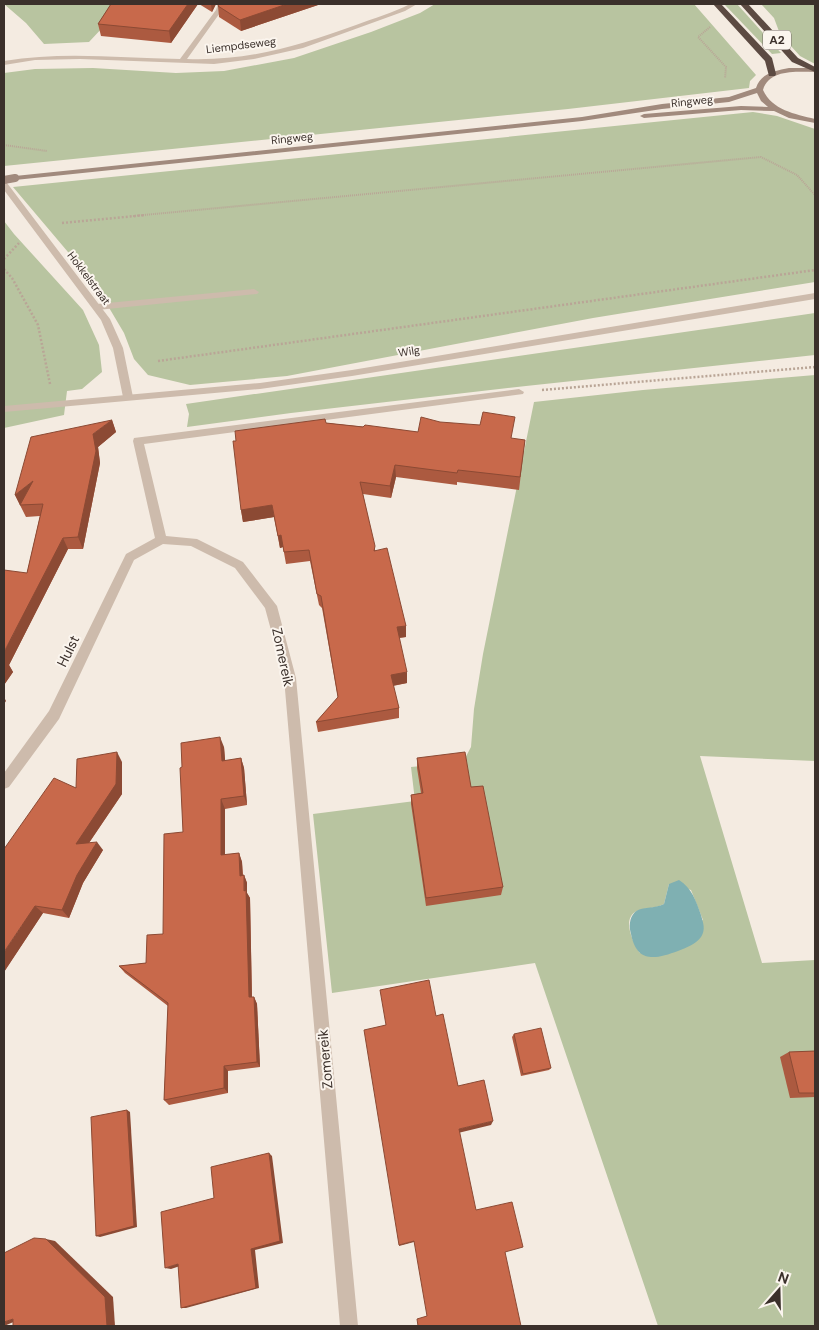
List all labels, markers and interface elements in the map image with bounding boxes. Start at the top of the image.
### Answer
road number: A2 [763,30,791,50]
street label: Liempdseweg [205,34,277,56]
street label: Ringweg [670,92,714,110]
street label: Ringweg [270,129,314,147]
street label: Hokkelstraat [64,249,114,307]
street label: Wilg [397,342,421,360]
street label: Zomereik [268,626,298,688]
street label: Hulst [53,632,83,670]
street label: Zomereik [313,1029,337,1089]
north arrow [754,1265,804,1315]
text: N [776,1268,791,1288]

